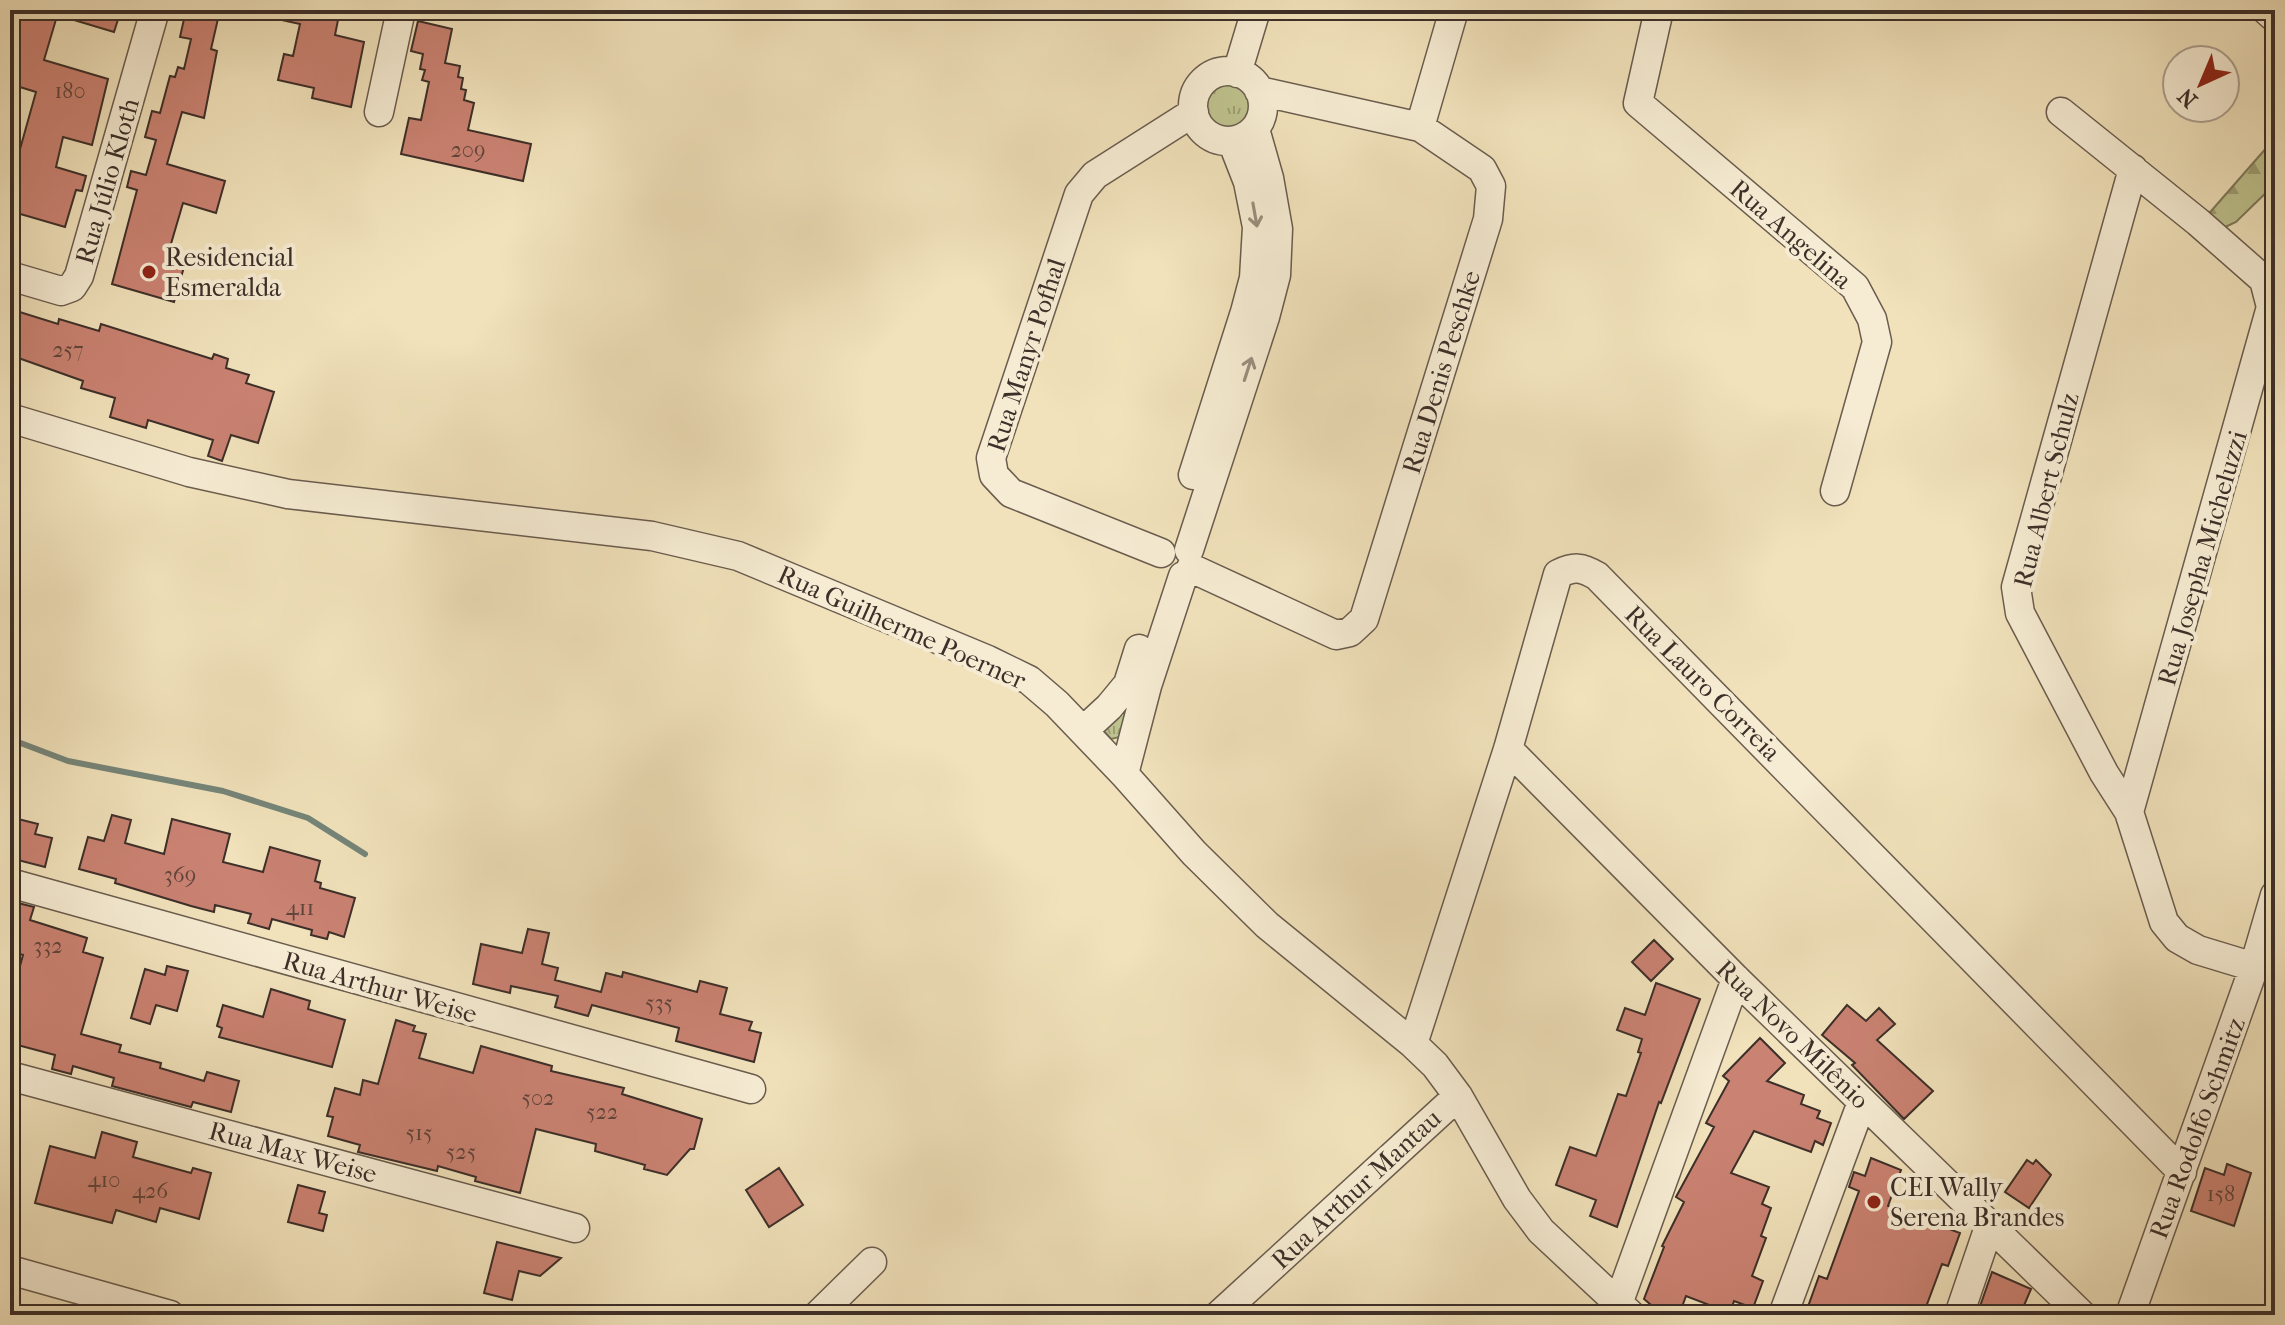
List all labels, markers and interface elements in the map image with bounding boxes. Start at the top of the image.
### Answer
north arrow [2161,44,2241,124]
house number: 180 [54,78,86,104]
text: N [2173,82,2203,113]
street label: Rua Júlio Kloth [69,94,146,268]
house number: 209 [451,137,486,163]
street label: Rua Angelina [1723,173,1859,296]
one-way arrow [1248,202,1263,228]
place label: Residencial Esmeralda [165,242,294,303]
street label: Rua Manyr Pofhal [981,254,1072,456]
marker: Residencial Esmeralda [140,263,158,281]
street label: Rua Denis Peschke [1396,267,1487,477]
house number: 257 [52,337,84,363]
one-way arrow [1242,357,1257,382]
street label: Rua Albert Schulz [2007,390,2086,591]
street label: Rua Josepha Micheluzzi [2151,427,2254,689]
street label: Rua Guilherme Poerner [773,559,1031,696]
street label: Rua Lauro Correia [1618,599,1788,768]
house number: 369 [164,862,196,888]
house number: 411 [286,895,314,921]
house number: 332 [33,933,63,959]
street label: Rua Arthur Weise [279,945,481,1030]
street label: Rua Novo Milênio [1710,953,1876,1115]
house number: 535 [645,990,673,1016]
street label: Rua Rodolfo Schmitz [2143,1013,2252,1243]
house number: 502 [522,1085,554,1111]
house number: 522 [586,1099,618,1125]
street label: Rua Arthur Mantau [1265,1103,1448,1276]
street label: Rua Max Weise [206,1115,380,1190]
house number: 515 [406,1120,432,1146]
house number: 525 [446,1139,476,1165]
house number: 410 [88,1167,120,1193]
place label: CEI Wally Serena Brandes [1890,1172,2064,1233]
house number: 426 [132,1178,168,1204]
house number: 158 [2207,1181,2235,1207]
marker: CEI Wally Serena Brandes [1865,1193,1883,1211]

